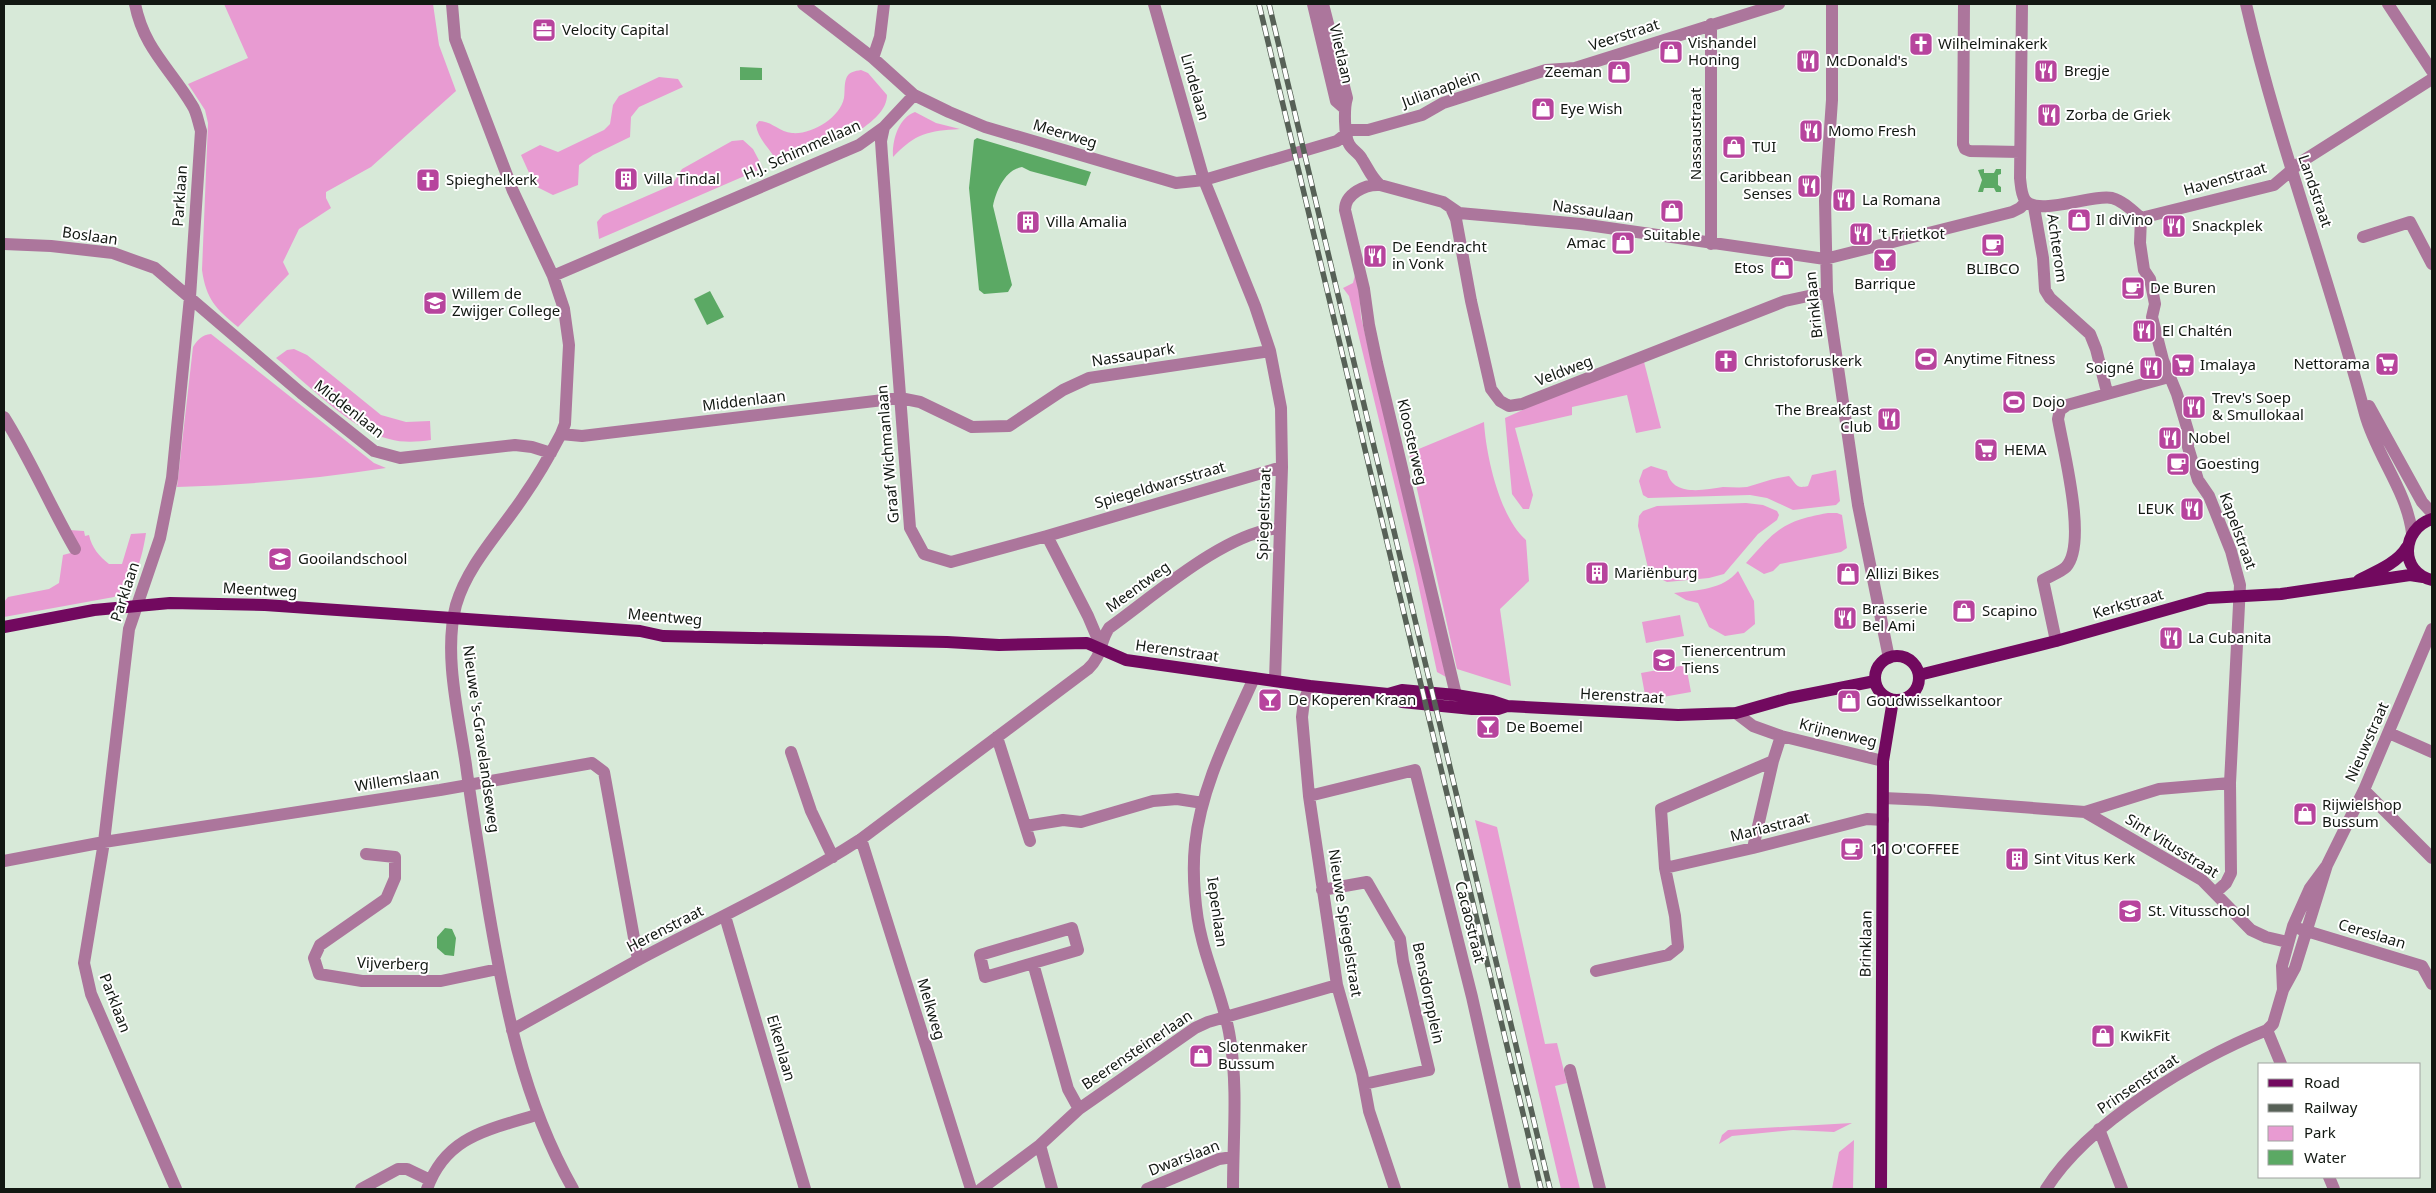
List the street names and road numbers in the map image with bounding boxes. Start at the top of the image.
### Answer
street label: Veerstraat [1586,13,1662,55]
street label: Vlietlaan [1325,22,1359,86]
street label: Lindelaan [1177,51,1215,122]
street label: Julianaplein [1397,65,1483,112]
street label: Nassaustraat [1685,87,1705,180]
street label: H.J. Schimmellaan [740,114,863,184]
street label: Meerweg [1031,114,1100,152]
street label: Landstraat [2294,152,2338,230]
street label: Havenstraat [2181,156,2269,199]
street label: Parklaan [167,164,191,227]
street label: Nassaulaan [1551,194,1635,226]
street label: Achterom [2043,212,2073,283]
street label: Boslaan [61,221,119,249]
street label: Brinklaan [1800,271,1826,340]
street label: Nassaupark [1090,338,1176,370]
street label: Veldweg [1532,350,1595,390]
street label: Middenlaan [311,375,389,442]
street label: Graaf Wichmanlaan [871,384,903,524]
street label: Middenlaan [701,385,787,415]
street label: Kloosterweg [1393,397,1433,487]
street label: Spiegeldwarsstraat [1092,456,1228,512]
street label: Spiegelstraat [1251,467,1275,560]
street label: Kapelstraat [2216,490,2262,572]
street label: Meentweg [1101,556,1174,616]
street label: Parklaan [105,559,143,624]
street label: Meentweg [222,577,298,601]
street label: Kerkstraat [2090,583,2166,623]
street label: Meentweg [627,603,703,629]
street label: Herenstraat [1134,634,1221,666]
street label: Nieuwe 's-Gravelandseweg [459,644,505,834]
street label: Herenstraat [1580,683,1665,707]
street label: Nieuwstraat [2340,698,2393,785]
street label: Krijnenweg [1797,713,1879,751]
street label: Willemslaan [353,762,440,796]
street label: Mariastraat [1728,806,1812,846]
street label: Sint Vitusstraat [2122,809,2223,882]
street label: Nieuwe Spiegelstraat [1324,848,1368,999]
street label: Iepenlaan [1203,876,1233,948]
street label: Cacaostraat [1451,879,1491,965]
street label: Herenstraat [623,900,707,956]
street label: Brinklaan [1854,910,1876,978]
street label: Cereslaan [2336,913,2408,953]
street label: Bensdorpplein [1408,940,1449,1045]
street label: Vijverberg [357,952,429,974]
street label: Parklaan [96,970,136,1035]
street label: Melkweg [913,975,951,1042]
street label: Beerensteinerlaan [1077,1005,1196,1094]
street label: Eikenlaan [763,1012,801,1083]
street label: Prinsenstraat [2093,1048,2183,1118]
street label: Dwarslaan [1145,1134,1222,1180]

